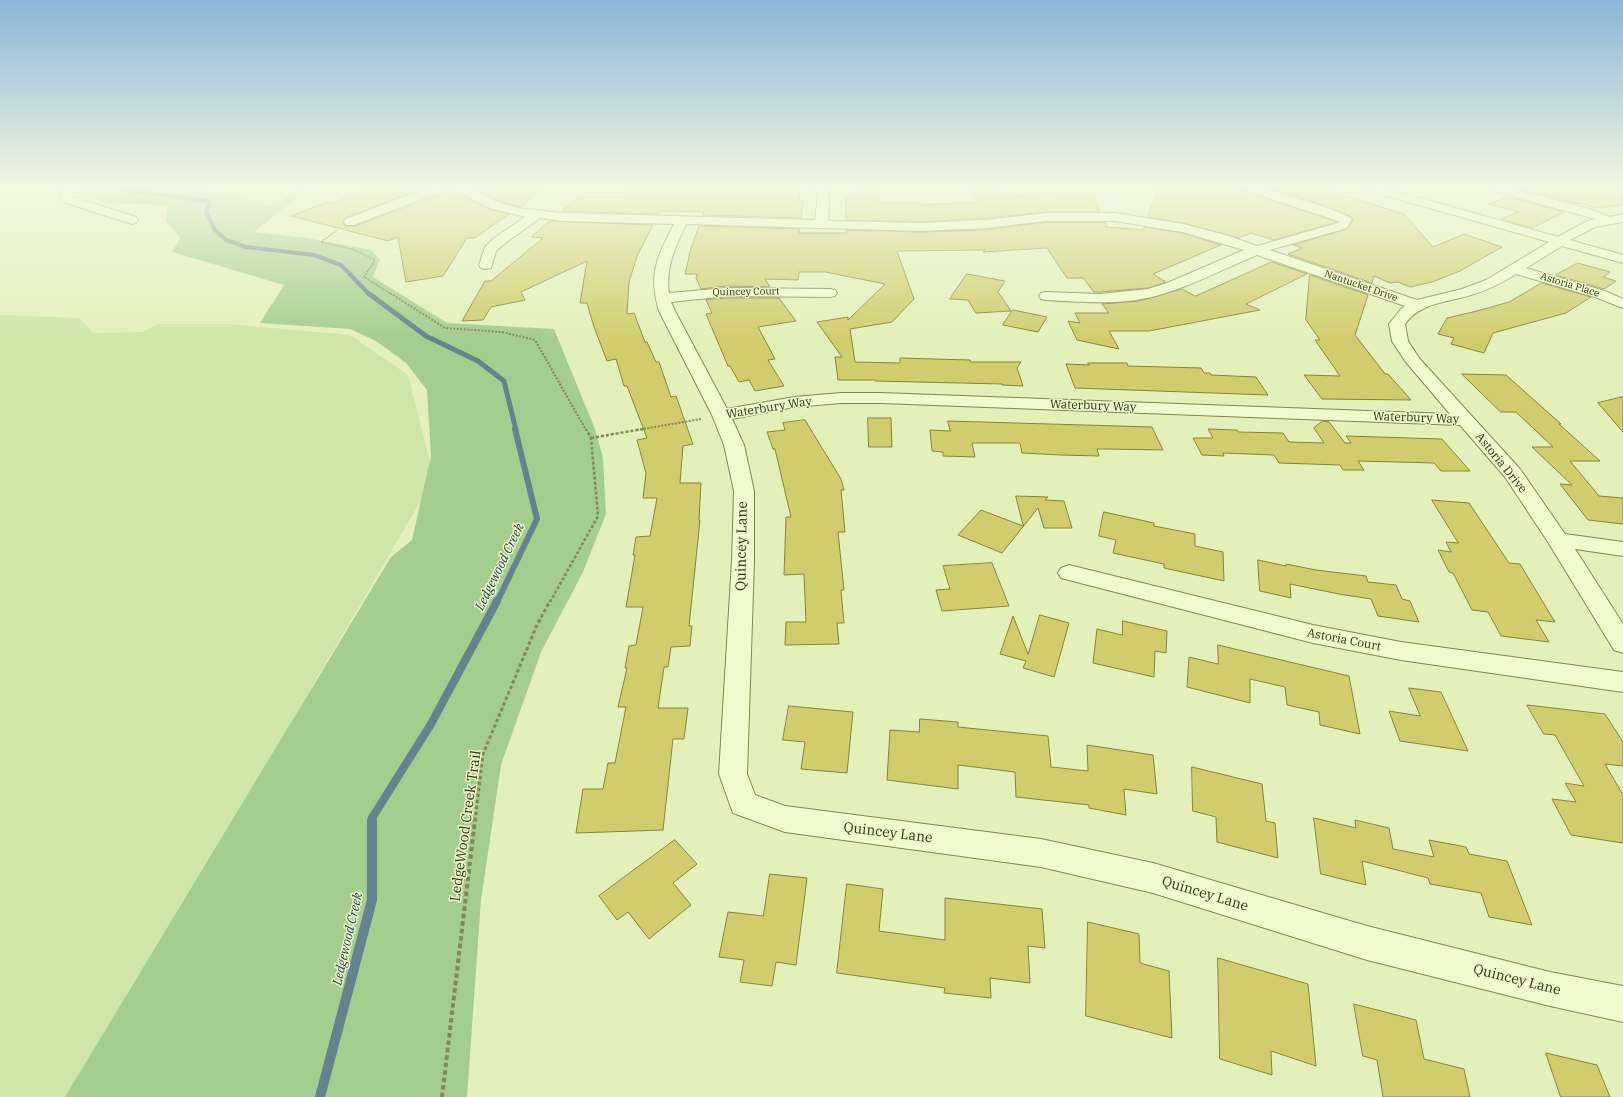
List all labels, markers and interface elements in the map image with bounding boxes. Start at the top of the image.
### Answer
street label: Nantucket Drive [1323,268,1399,304]
street label: Astoria Place [1539,270,1601,300]
street label: Quincey Court [712,285,780,299]
street label: Waterbury Way [725,394,813,422]
street label: Waterbury Way [1050,397,1136,415]
street label: Waterbury Way [1373,409,1459,427]
street label: Astoria Drive [1472,430,1530,496]
street label: Quincey Lane [733,501,751,591]
water label: Ledgewood Creek [472,521,528,613]
street label: Astoria Court [1306,626,1382,654]
street label: LedgeWood Creek Trail [447,749,485,903]
street label: Quincey Lane [842,819,934,847]
street label: Quincey Lane [1160,873,1250,915]
water label: Ledgewood Creek [330,891,366,987]
street label: Quincey Lane [1471,961,1563,999]

